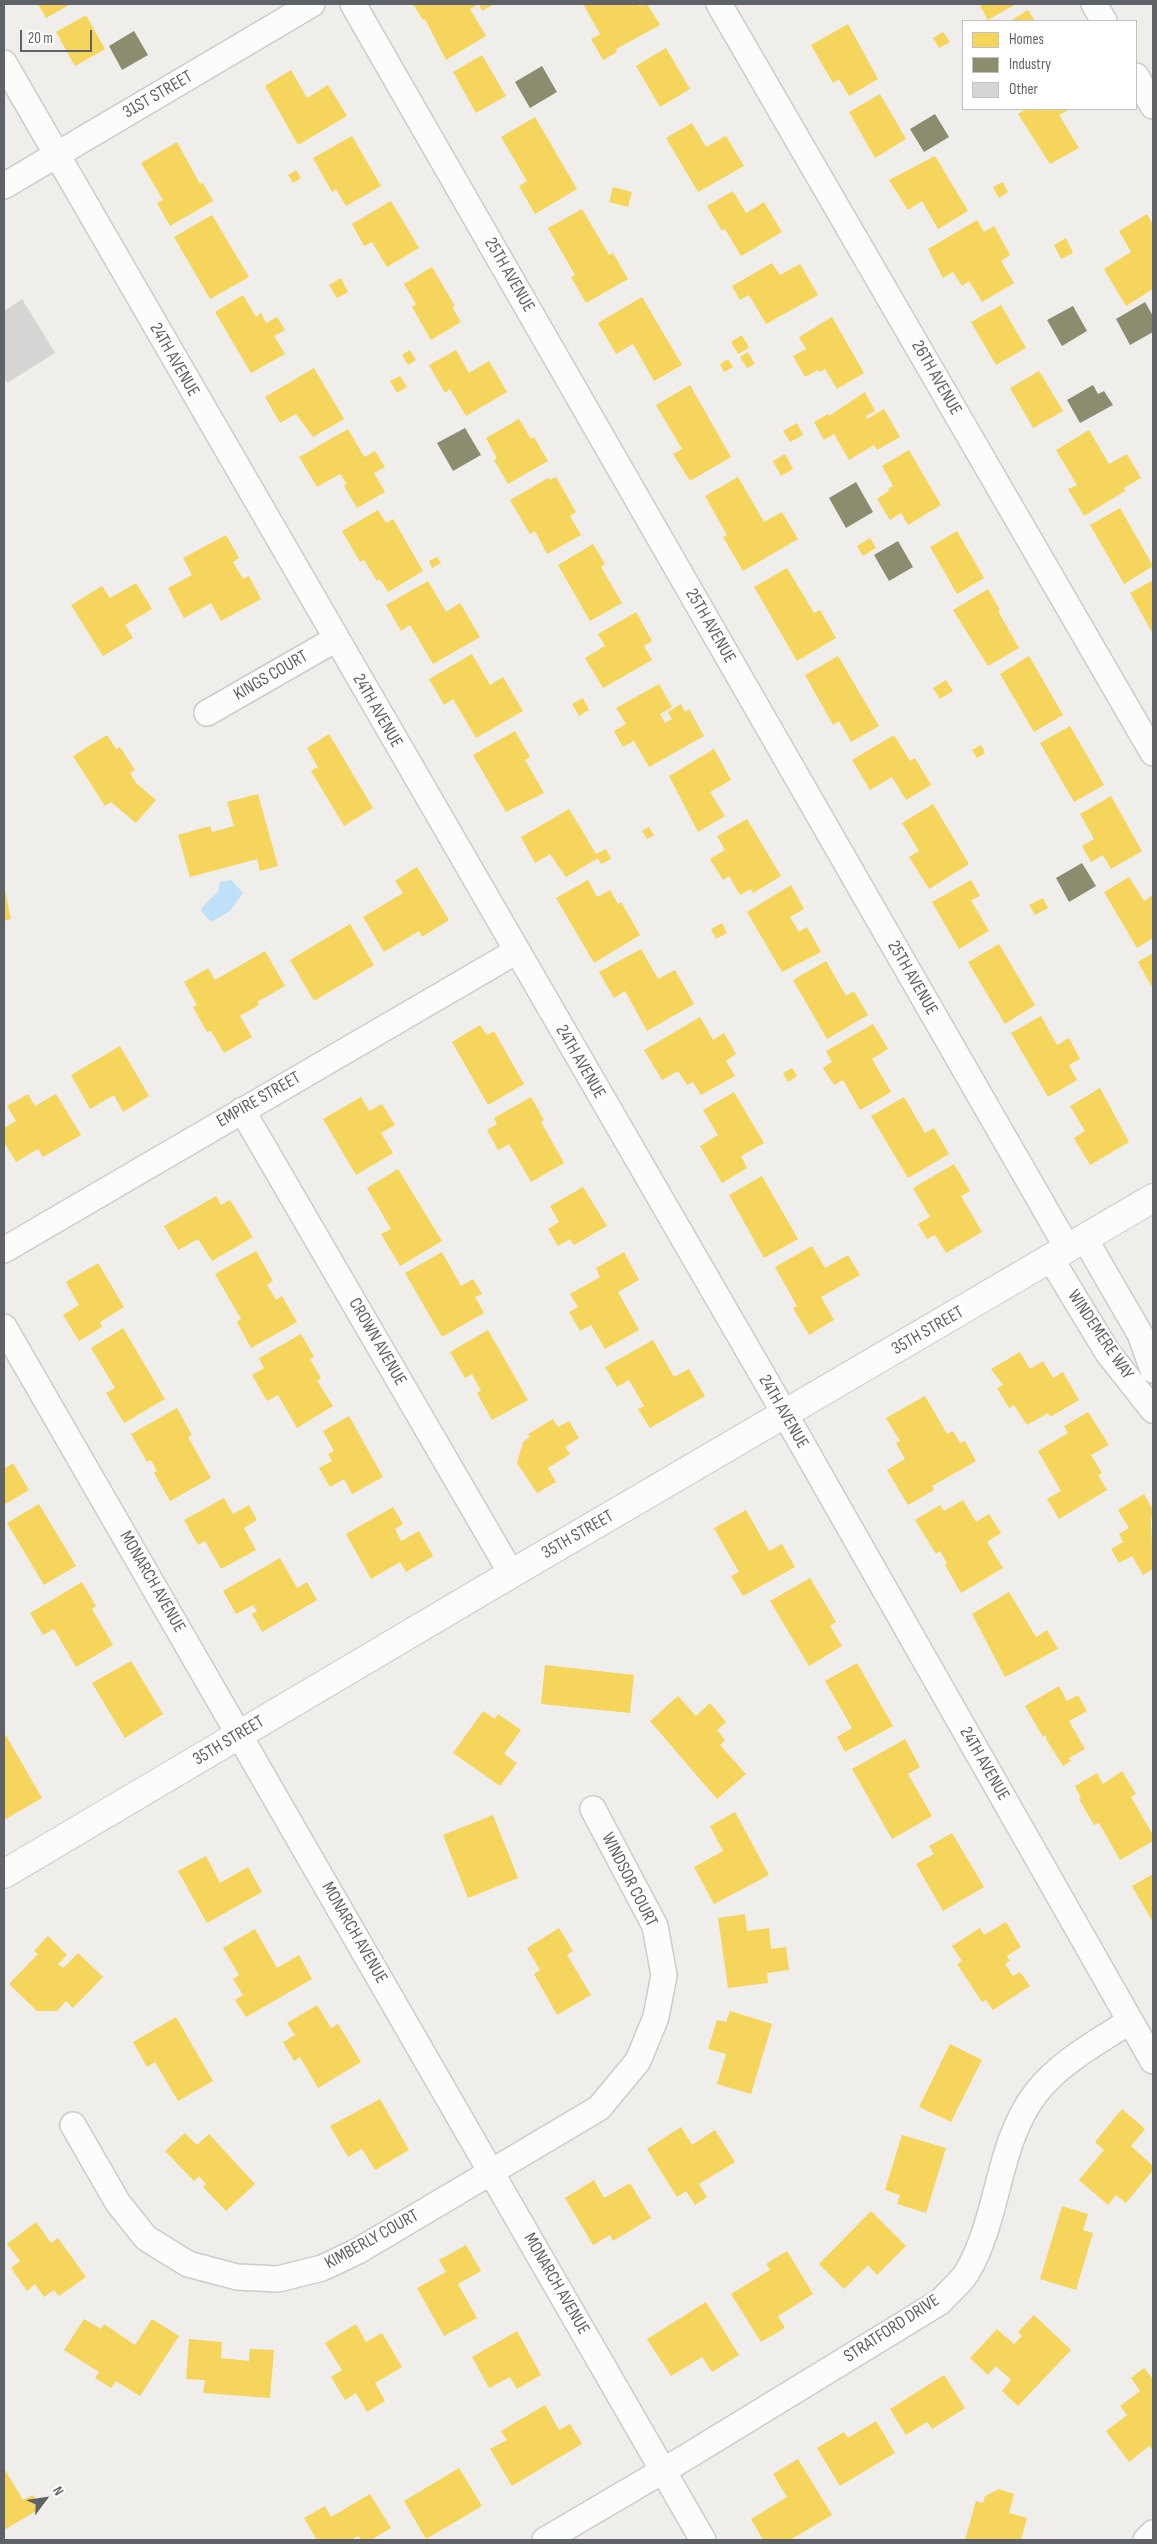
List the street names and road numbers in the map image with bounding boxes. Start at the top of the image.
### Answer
street label: 31ST STREET [119,66,197,124]
street label: 25TH AVENUE [479,234,539,316]
street label: 24TH AVENUE [144,319,204,401]
street label: 26TH AVENUE [906,337,966,419]
street label: 25TH AVENUE [680,585,740,667]
street label: KINGS COURT [230,646,312,706]
street label: 24TH AVENUE [347,670,407,752]
street label: 25TH AVENUE [882,937,942,1019]
street label: 24TH AVENUE [550,1021,610,1103]
street label: EMPIRE STREET [213,1067,305,1133]
street label: WINDEMERE WAY [1062,1286,1138,1384]
street label: CROWN AVENUE [343,1294,411,1390]
street label: 35TH STREET [888,1302,968,1360]
street label: 24TH AVENUE [753,1371,813,1453]
street label: 35TH STREET [538,1506,618,1564]
street label: MONARCH AVENUE [114,1527,190,1637]
street label: 35TH STREET [189,1711,269,1771]
street label: 24TH AVENUE [954,1723,1014,1805]
street label: WINDSOR COURT [596,1829,662,1931]
street label: MONARCH AVENUE [316,1878,392,1988]
street label: KIMBERLY COURT [321,2205,423,2275]
street label: MONARCH AVENUE [518,2229,594,2339]
street label: STRATFORD DRIVE [840,2290,944,2368]

